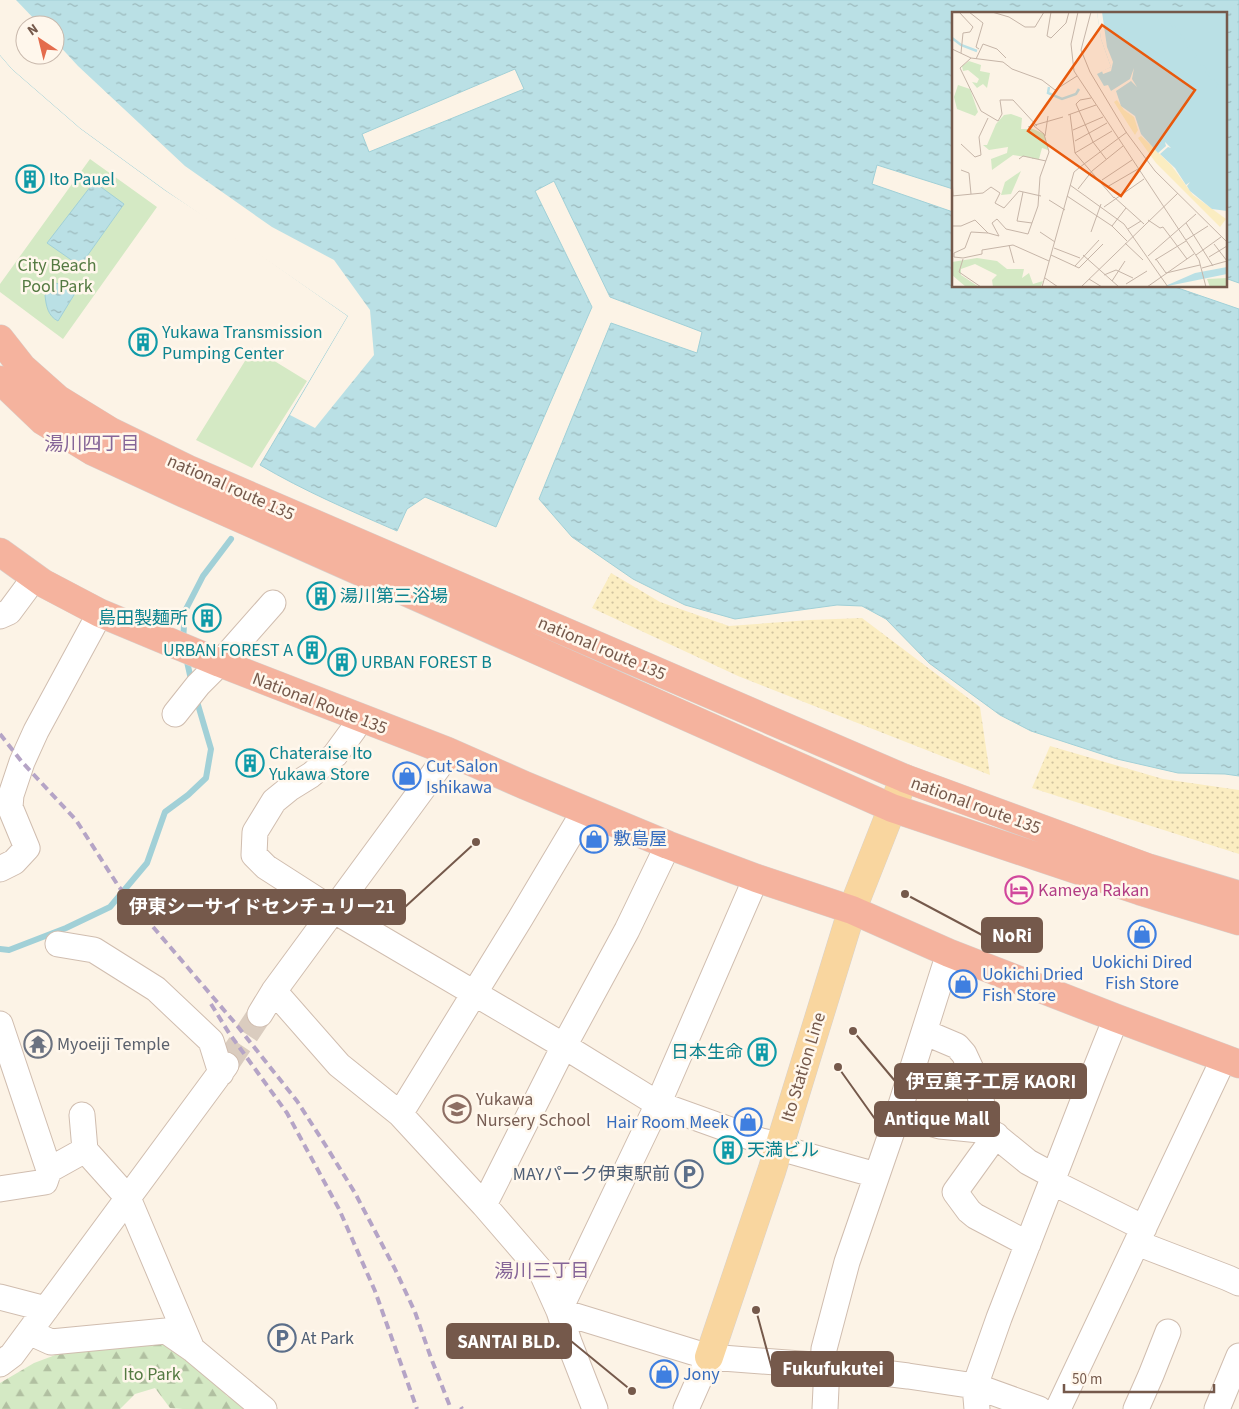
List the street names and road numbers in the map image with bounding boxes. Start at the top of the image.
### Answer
street label: national route 135 [163,448,298,527]
street label: national route 135 [534,610,670,687]
street label: National Route 135 [249,666,391,741]
street label: national route 135 [907,770,1044,841]
street label: Ito Station Line [775,1009,832,1125]

